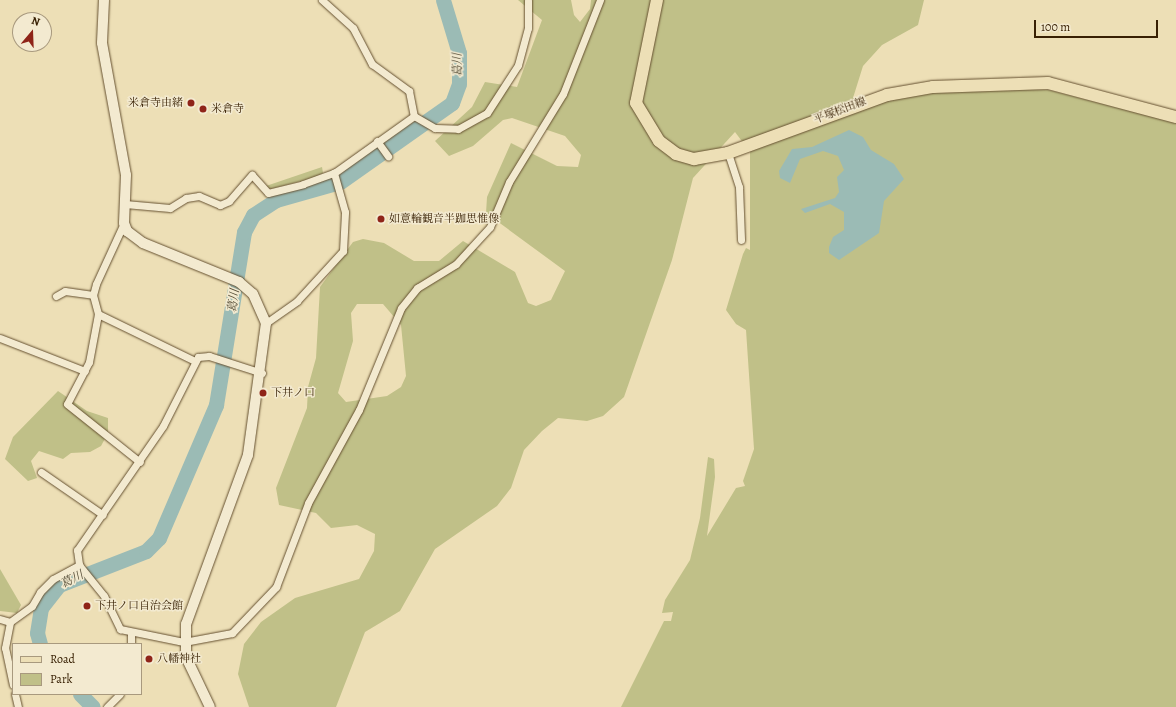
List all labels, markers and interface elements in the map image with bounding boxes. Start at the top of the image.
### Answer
north arrow [12,12,52,52]
scale bar [1036,12,1160,38]
text: N [30,13,42,30]
text: 100 m [1041,19,1070,35]
water label: 葛川 [450,53,466,77]
street label: 平塚松田線 [812,95,868,127]
place label: 米倉寺由緒 [128,96,183,110]
marker: 米倉寺由緒 [186,98,196,108]
place label: 米倉寺 [211,102,244,116]
marker: 米倉寺 [198,104,208,114]
place label: 如意輪観音半跏思惟像 [389,212,499,226]
marker: 如意輪観音半跏思惟像 [376,214,386,224]
water label: 葛川 [225,288,243,314]
place label: 下井ノ口 [271,386,315,400]
marker: 下井ノ口 [258,388,268,398]
water label: 葛川 [58,568,86,592]
place label: 下井ノ口自治会館 [95,599,183,613]
marker: 下井ノ口自治会館 [82,601,92,611]
legend [12,643,142,695]
text: Road [50,651,75,667]
place label: 八幡神社 [157,652,201,666]
marker: 八幡神社 [144,654,154,664]
text: Park [50,671,73,687]

